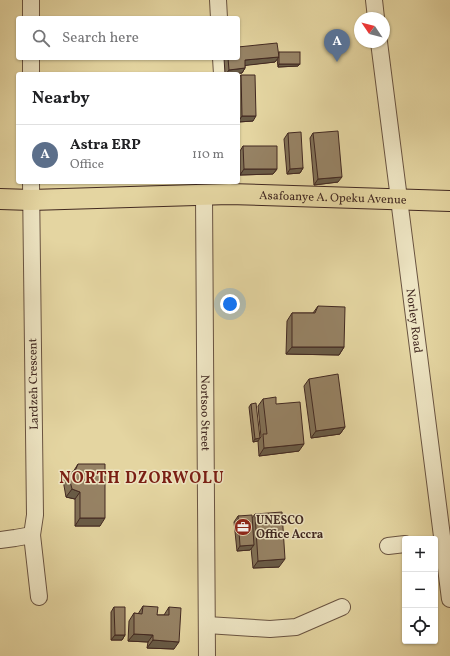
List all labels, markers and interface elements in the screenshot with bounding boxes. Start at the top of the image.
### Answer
north arrow [354,12,390,48]
search box [16,16,240,60]
icon: search [30,27,52,49]
text: Search here [62,28,139,49]
pin: A [324,29,350,62]
text: Nearby [32,87,90,110]
text: Astra ERP [70,135,141,156]
text: A [40,146,50,164]
text: 110 m [192,146,224,164]
text: Office [70,156,104,174]
street label: Asafoanye A. Opeku Avenue [259,188,407,209]
street label: Norley Road [401,288,426,354]
your location [220,294,240,314]
street label: Lardzeh Crescent [25,338,43,430]
street label: Nortsoo Street [196,375,213,451]
district label: NORTH DZORWOLU [59,468,225,490]
place label: UNESCO Office Accra [256,513,324,543]
office icon: UNESCO Office Accra [233,517,253,537]
map controls [402,536,438,644]
button: + [402,536,438,572]
button: − [402,572,438,608]
button: locate [402,608,438,644]

